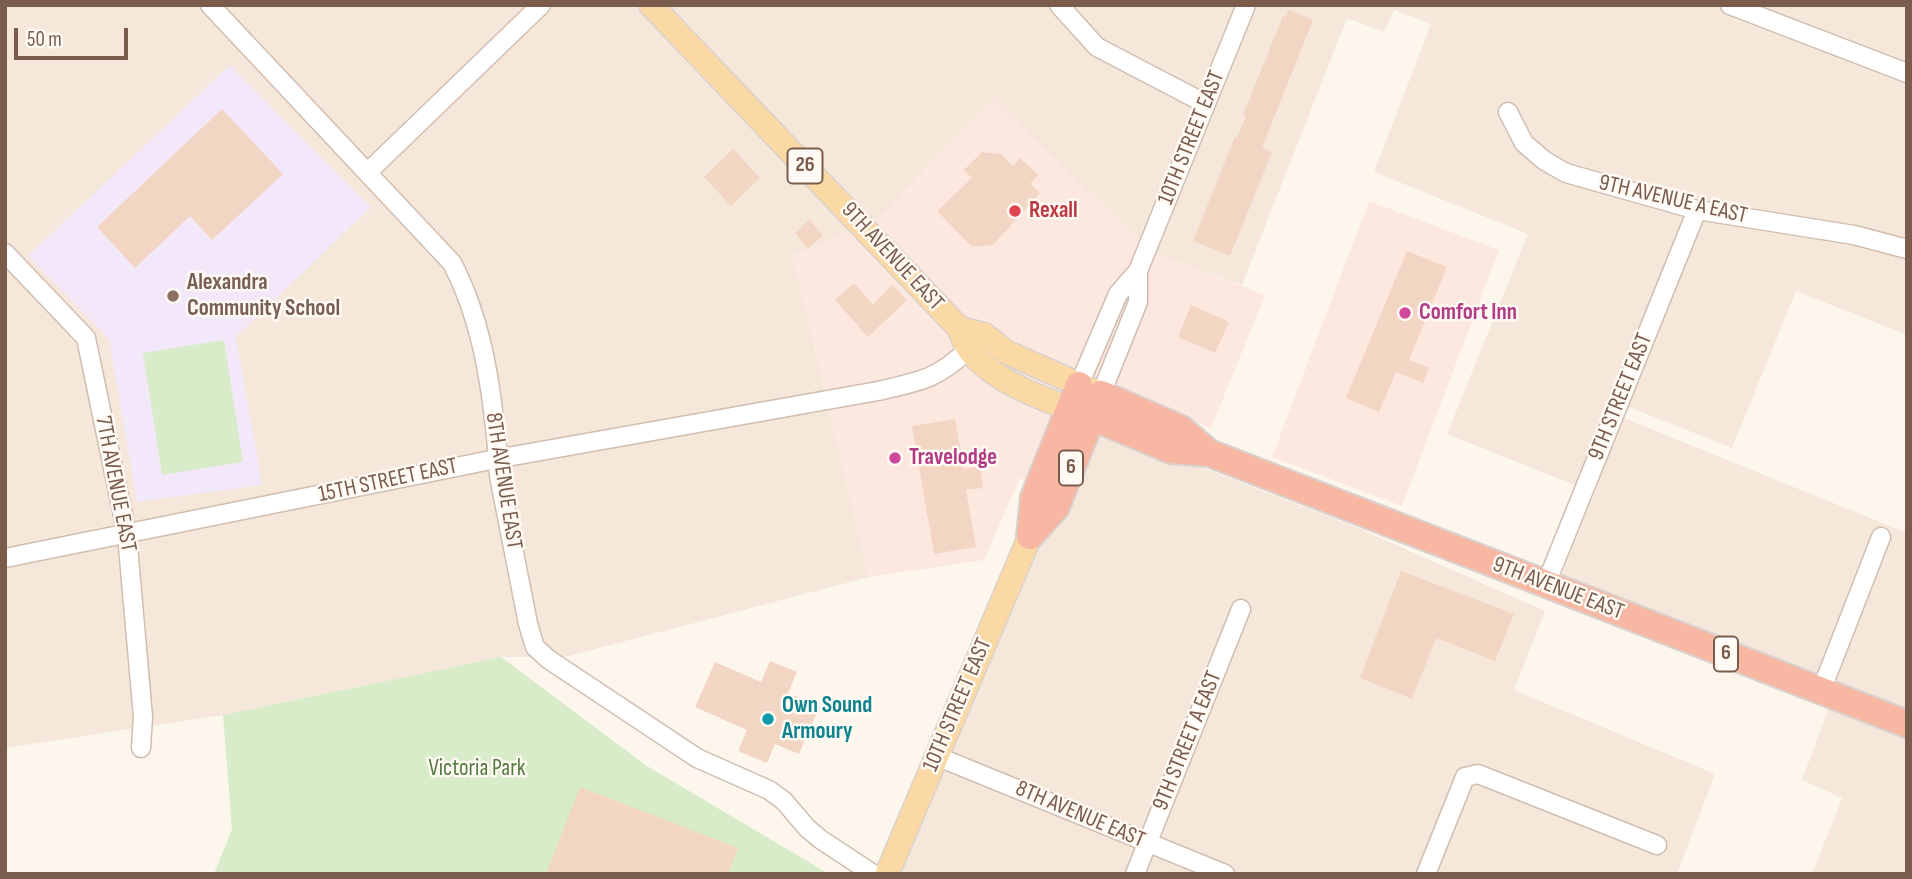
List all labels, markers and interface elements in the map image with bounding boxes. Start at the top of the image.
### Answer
scale bar [18,14,131,58]
text: 50 m [27,27,62,52]
street label: 10TH STREET EAST [1153,67,1231,209]
road number: 26 [788,148,822,184]
street label: 9TH AVENUE A EAST [1596,169,1750,231]
street label: 9TH AVENUE EAST [835,197,949,317]
place label: Rexall [1029,197,1078,225]
marker: Rexall [1007,203,1023,219]
place label: Alexandra Community School [187,269,340,323]
marker: Alexandra Community School [165,288,181,304]
place label: Comfort Inn [1419,299,1517,327]
marker: Comfort Inn [1397,305,1413,321]
street label: 9TH STREET EAST [1583,329,1659,465]
street label: 8TH AVENUE EAST [479,411,527,551]
street label: 7TH AVENUE EAST [88,414,142,554]
place label: Travelodge [909,444,997,472]
marker: Travelodge [887,450,903,466]
road number: 6 [1059,450,1083,486]
street label: 15TH STREET EAST [316,453,460,509]
street label: 9TH AVENUE EAST [1489,551,1627,627]
street label: 10TH STREET EAST [918,634,998,776]
road number: 6 [1714,636,1738,672]
street label: 9TH STREET A EAST [1147,667,1229,815]
place label: Own Sound Armoury [782,692,872,746]
marker: Own Sound Armoury [760,711,776,727]
park label: Victoria Park [428,755,526,783]
street label: 8TH AVENUE EAST [1011,775,1149,855]

